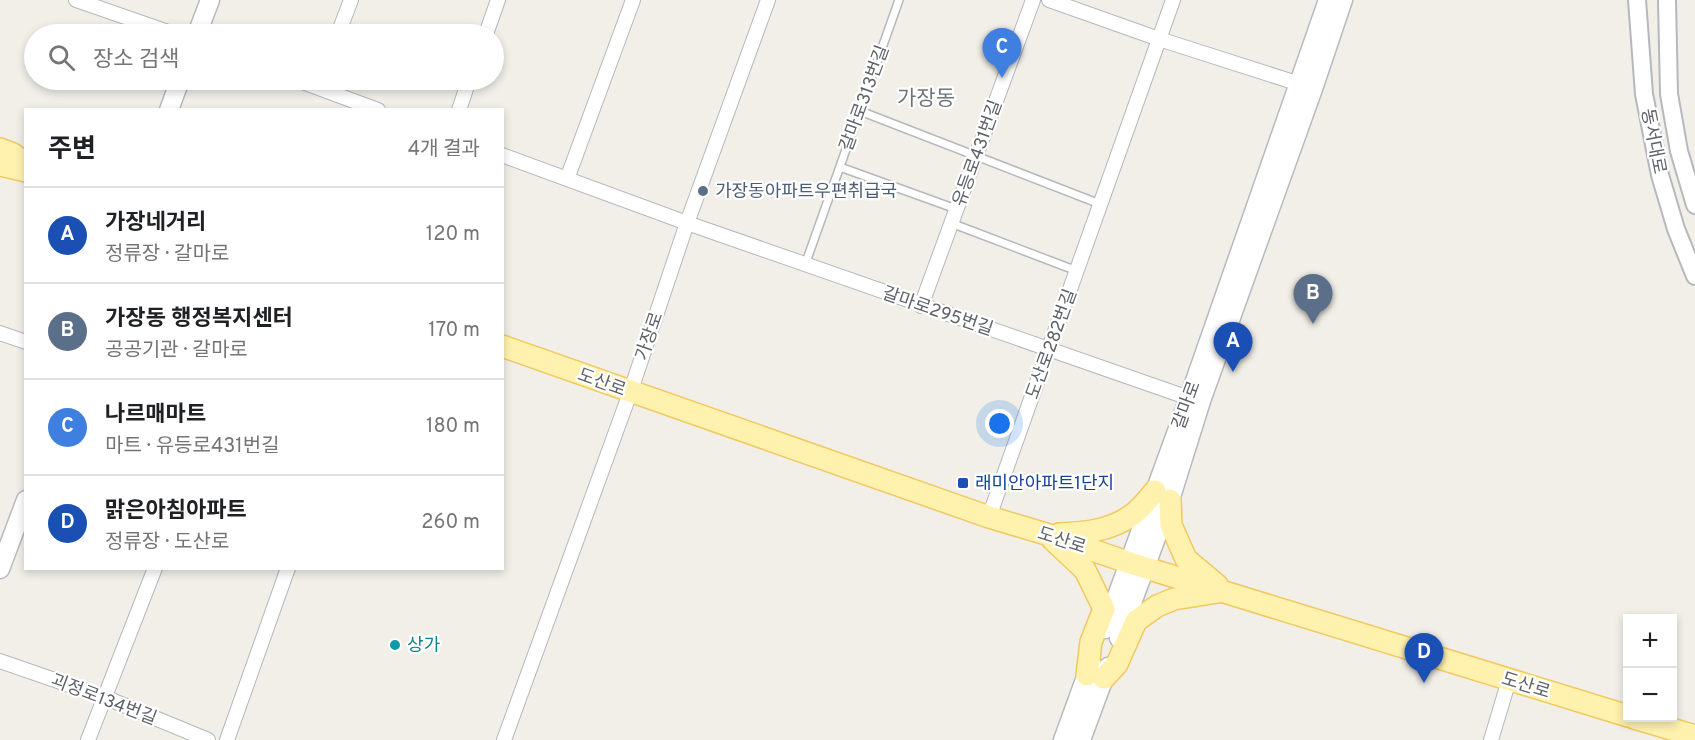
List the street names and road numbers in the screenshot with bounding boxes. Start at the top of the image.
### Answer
street label: 갈마로313번길 [836,42,895,155]
street label: 유등로431번길 [949,97,1008,210]
street label: 동서대로 [1635,107,1670,176]
street label: 갈마로295번길 [879,283,996,342]
street label: 도산로282번길 [1022,286,1083,403]
street label: 가장로 [631,309,669,364]
street label: 도산로 [574,364,629,403]
street label: 갈마로 [1168,378,1207,433]
street label: 도산로 [1034,523,1089,560]
street label: 도산로 [1498,668,1553,705]
street label: 괴정로134번길 [47,670,160,731]

